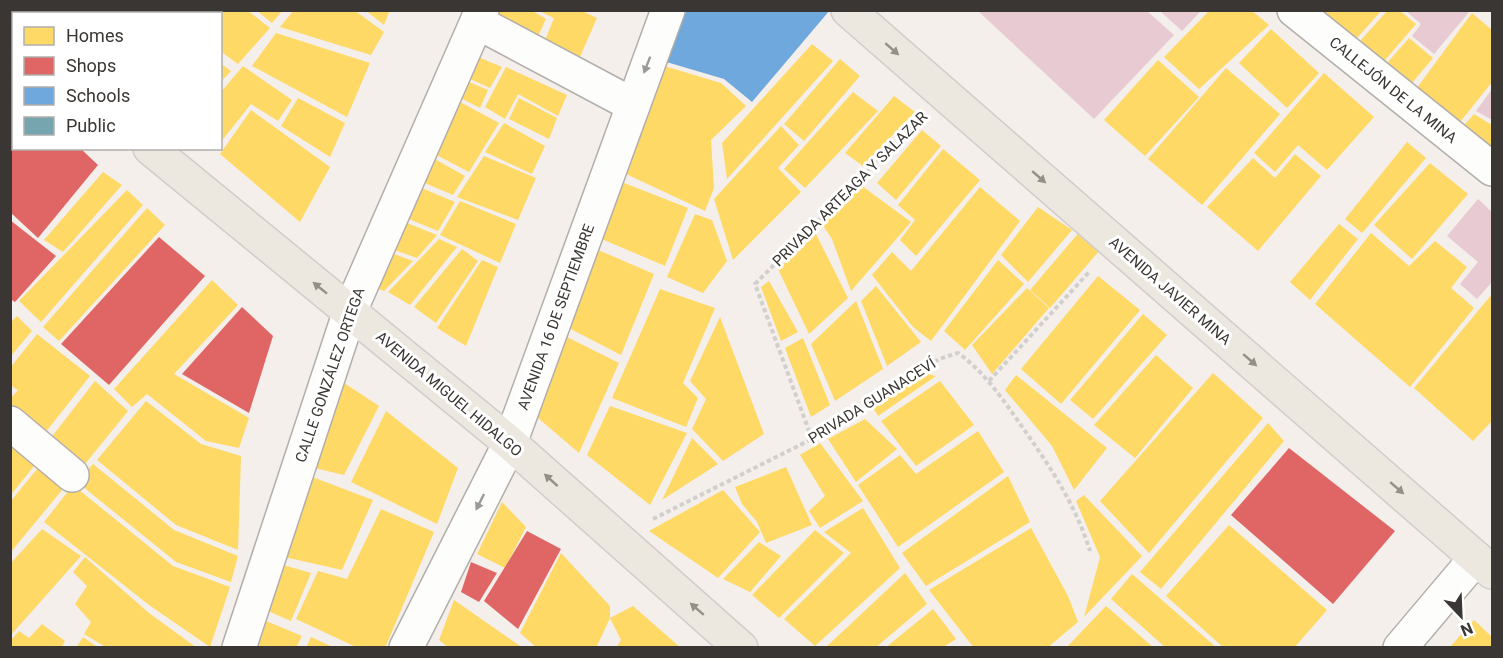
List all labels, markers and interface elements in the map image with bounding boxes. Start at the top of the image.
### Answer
legend [12,12,222,150]
text: Homes [66,25,124,46]
street label: CALLEJÓN DE LA MINA [1326,33,1461,147]
one-way arrow [885,42,900,56]
text: Shops [66,55,116,76]
one-way arrow [642,56,652,74]
text: Schools [66,85,130,106]
street label: PRIVADA ARTEAGA Y SALAZAR [769,108,931,270]
text: Public [66,115,116,136]
one-way arrow [1031,170,1046,183]
street label: AVENIDA 16 DE SEPTIEMBRE [514,221,598,412]
street label: AVENIDA JAVIER MINA [1105,233,1235,349]
one-way arrow [313,282,328,294]
street label: CALLE GONZÁLEZ ORTEGA [292,285,369,465]
street label: AVENIDA MIGUEL HIDALGO [372,328,526,460]
one-way arrow [1242,353,1257,366]
street label: PRIVADA GUANACEVÍ [805,354,940,448]
one-way arrow [543,473,558,487]
one-way arrow [1389,482,1405,495]
one-way arrow [475,494,485,511]
north arrow [1431,586,1491,646]
one-way arrow [690,603,705,616]
text: N [1458,618,1476,640]

